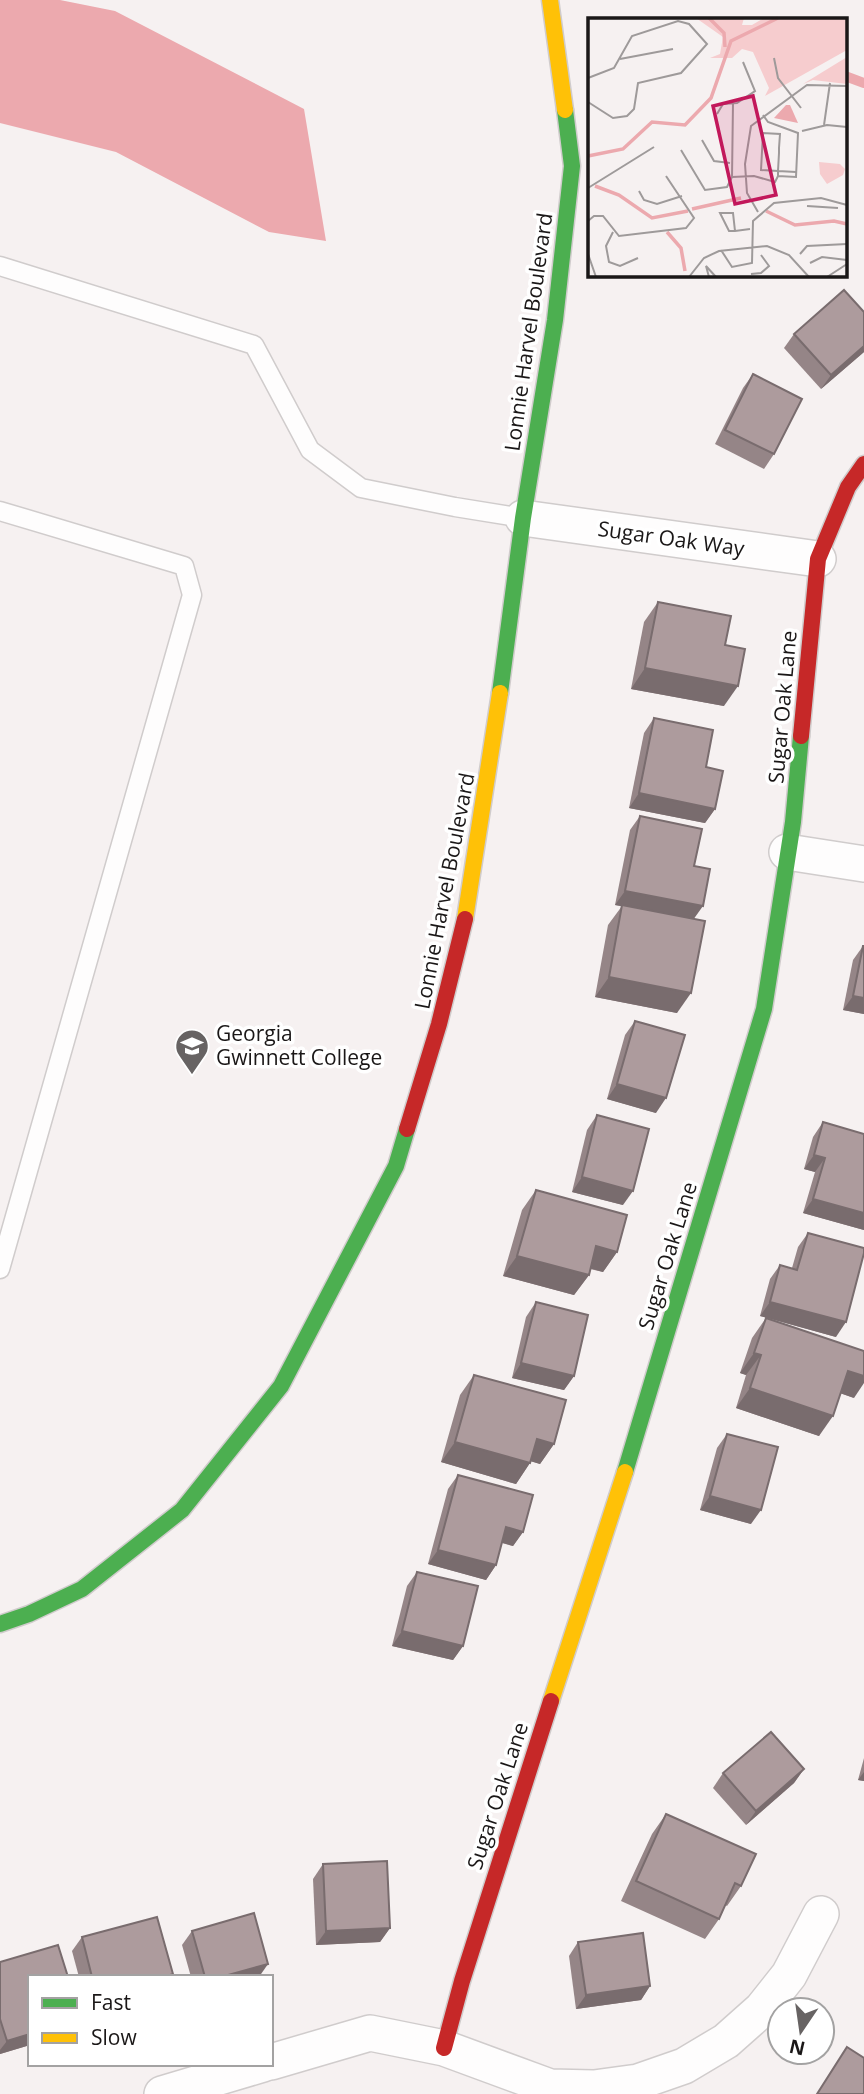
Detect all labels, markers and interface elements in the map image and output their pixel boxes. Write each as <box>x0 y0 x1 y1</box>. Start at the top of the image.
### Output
inset map <box>588 18 846 276</box>
street label: Lonnie Harvel Boulevard <box>497 211 559 453</box>
street label: Sugar Oak Way <box>596 514 747 562</box>
street label: Sugar Oak Lane <box>761 629 803 784</box>
street label: Lonnie Harvel Boulevard <box>407 770 481 1011</box>
place label: Georgia Gwinnett College <box>216 1019 382 1071</box>
school or university icon: Georgia Gwinnett College <box>173 1027 211 1076</box>
street label: Sugar Oak Lane <box>631 1178 703 1333</box>
street label: Sugar Oak Lane <box>460 1718 534 1873</box>
legend <box>28 1975 273 2066</box>
text: Fast <box>91 1988 131 2016</box>
north arrow <box>766 1996 836 2066</box>
text: Slow <box>91 2023 137 2051</box>
text: N <box>787 2033 808 2062</box>

